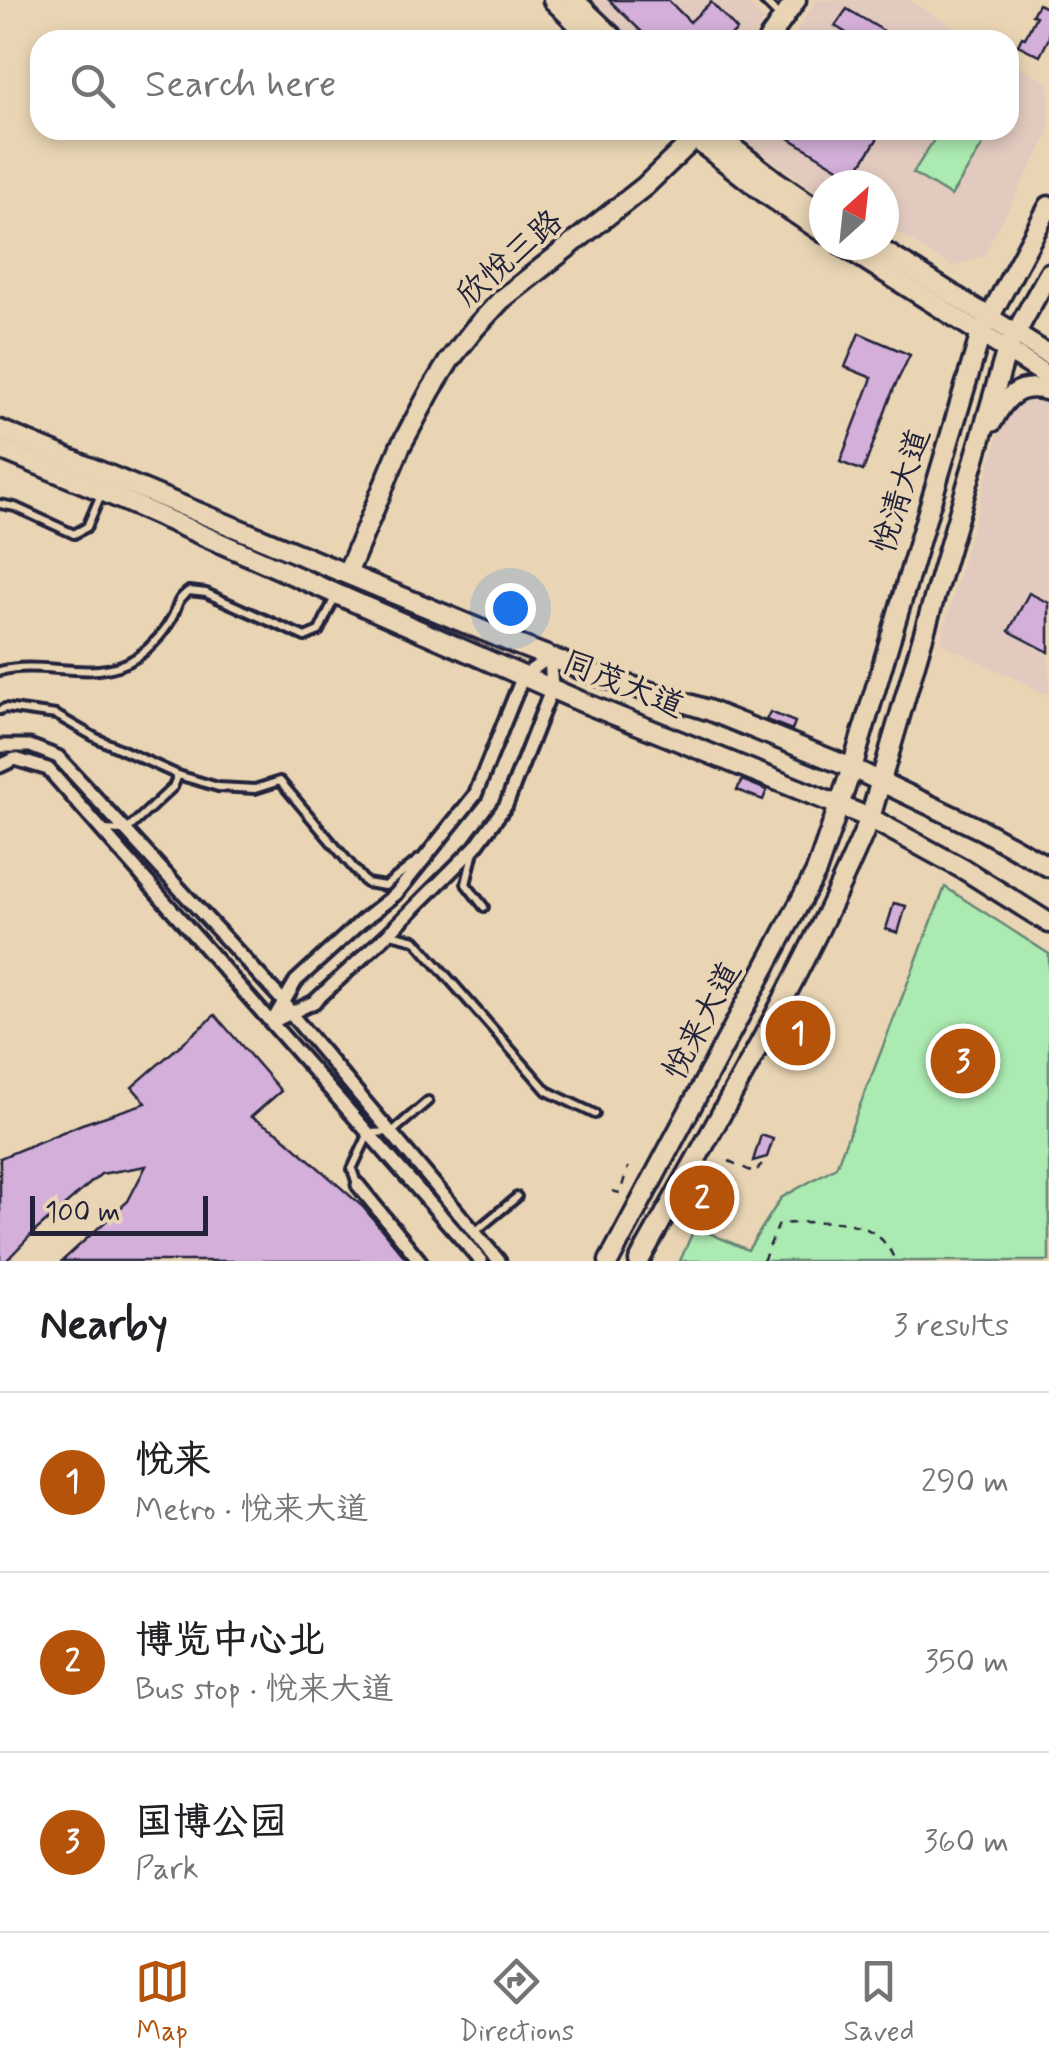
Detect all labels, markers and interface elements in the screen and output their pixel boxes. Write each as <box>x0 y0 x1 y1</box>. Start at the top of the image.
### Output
search box <box>30 30 1019 140</box>
icon: search <box>65 58 120 113</box>
text: Search here <box>145 61 336 110</box>
north arrow <box>809 170 899 260</box>
street label: 欣悦三路 <box>448 201 572 317</box>
street label: 悦清大道 <box>863 424 941 558</box>
your location <box>485 583 536 634</box>
street label: 同茂大道 <box>556 642 690 728</box>
street label: 悦来大道 <box>654 955 752 1087</box>
pin: 1 <box>766 996 830 1070</box>
pin: 3 <box>930 1024 996 1098</box>
pin: 2 <box>670 1160 734 1236</box>
scale bar <box>30 1191 208 1236</box>
text: 100 m <box>45 1195 120 1232</box>
text: Nearby <box>40 1299 168 1354</box>
text: 3 results <box>893 1305 1009 1347</box>
text: 悦来 <box>135 1437 211 1486</box>
text: 1 <box>65 1461 80 1503</box>
text: 290 m <box>921 1461 1009 1503</box>
text: Metro · 悦来大道 <box>135 1489 368 1531</box>
text: 博览中心北 <box>135 1617 325 1666</box>
text: 2 <box>65 1641 80 1683</box>
text: 350 m <box>924 1641 1009 1683</box>
text: Bus stop · 悦来大道 <box>135 1669 394 1711</box>
text: 国博公园 <box>135 1799 287 1848</box>
text: 3 <box>65 1821 80 1863</box>
text: 360 m <box>923 1821 1009 1863</box>
text: Park <box>135 1848 199 1890</box>
tab: Map <box>135 1954 190 2051</box>
tab: Directions <box>459 1954 574 2051</box>
tab: Saved <box>844 1954 914 2051</box>

